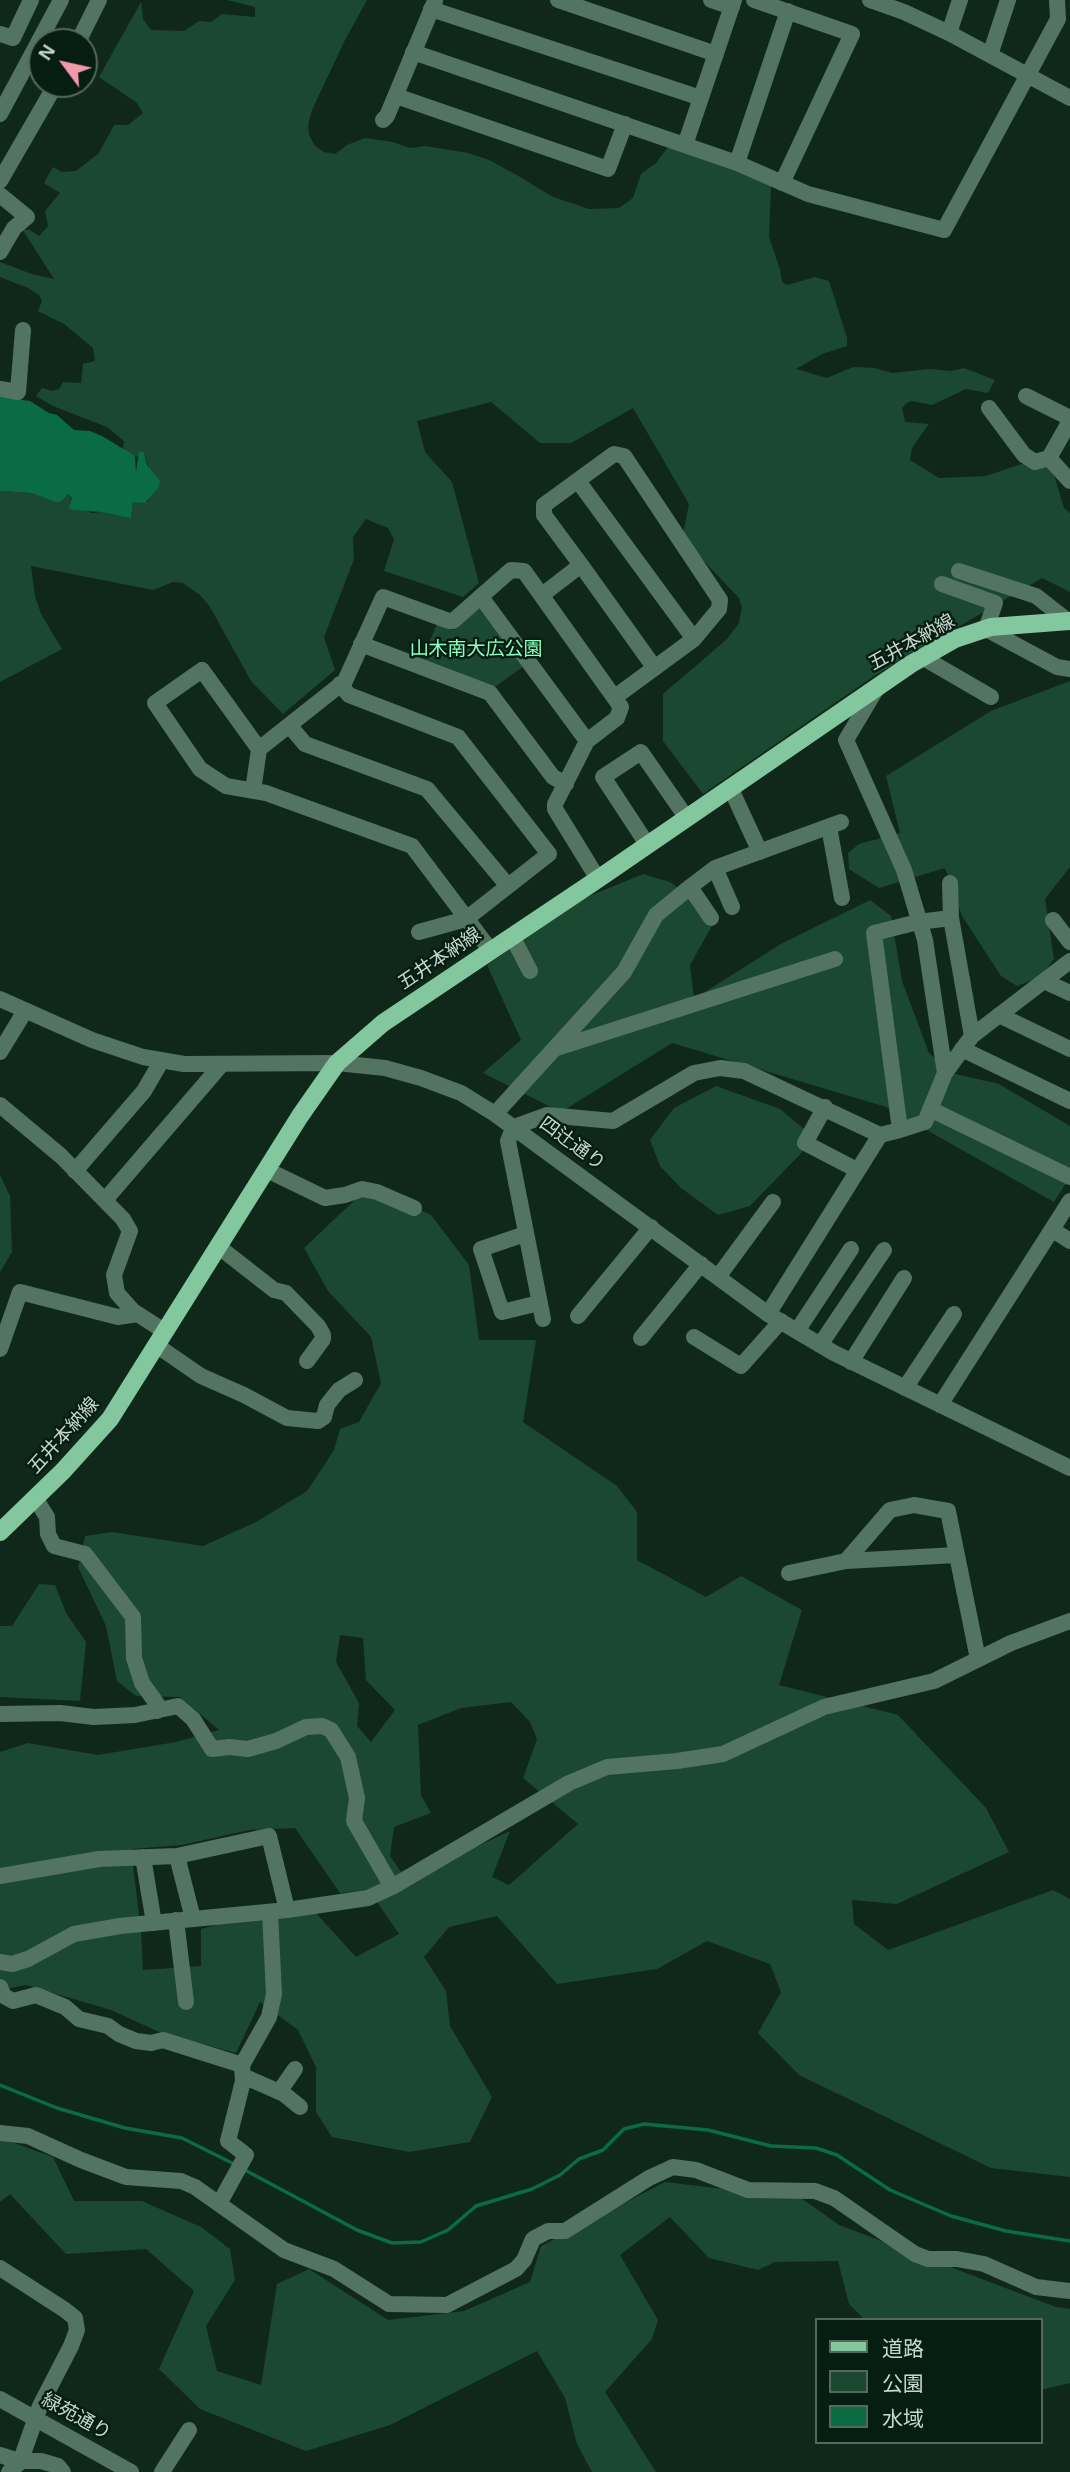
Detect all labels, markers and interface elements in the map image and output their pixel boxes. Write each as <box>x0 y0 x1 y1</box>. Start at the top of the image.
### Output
north arrow <box>28 28 98 98</box>
text: N <box>34 41 59 64</box>
street label: 五井本納線 <box>865 610 959 676</box>
park label: 山木南大広公園 <box>410 639 542 661</box>
street label: 五井本納線 <box>394 923 486 995</box>
street label: 四辻通り <box>535 1112 609 1176</box>
street label: 五井本納線 <box>24 1393 104 1479</box>
legend <box>814 2318 1042 2444</box>
text: 道路 <box>882 2337 924 2360</box>
text: 公園 <box>882 2372 924 2395</box>
street label: 緑苑通り <box>37 2389 115 2445</box>
text: 水域 <box>882 2407 924 2430</box>

